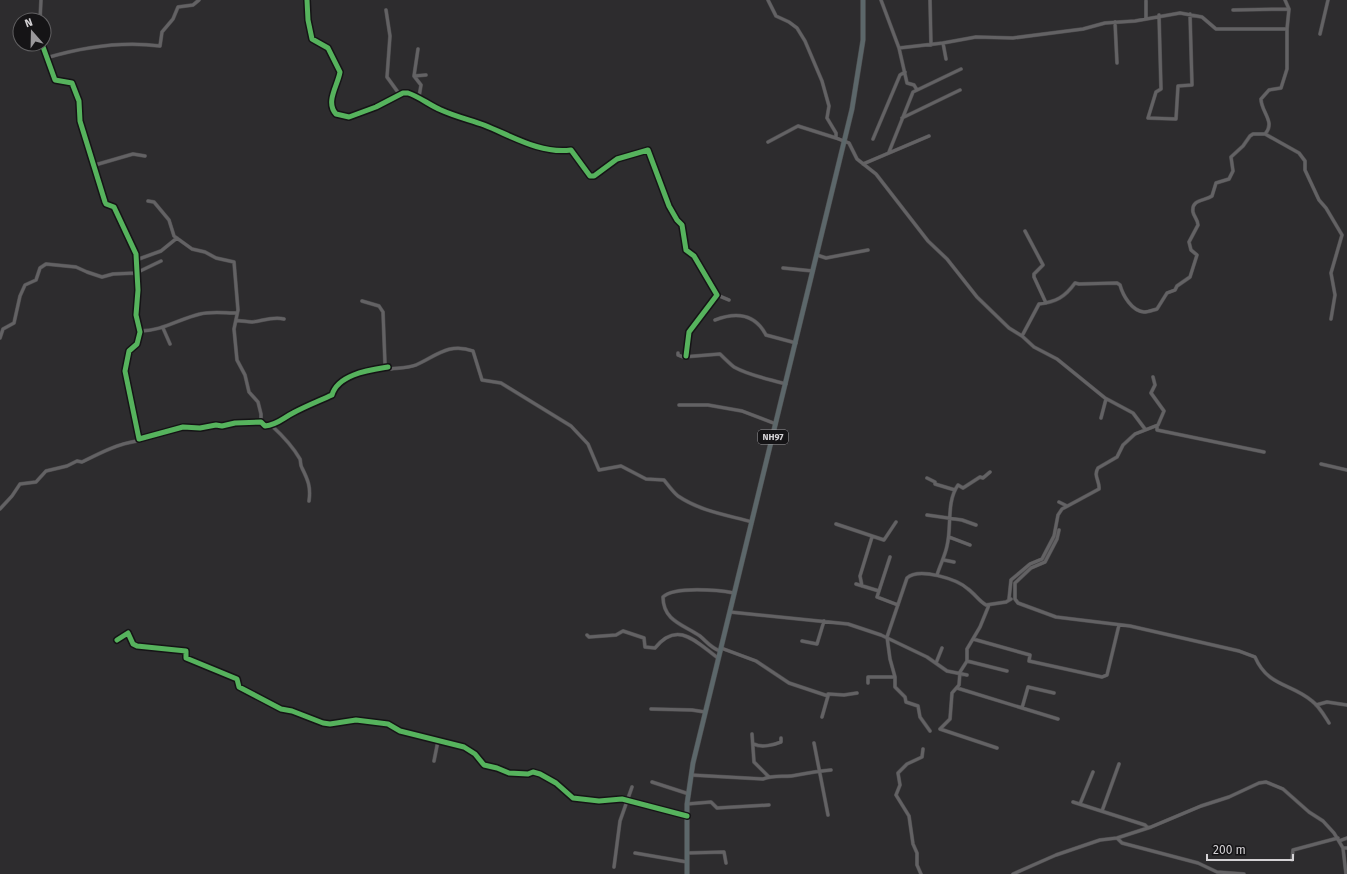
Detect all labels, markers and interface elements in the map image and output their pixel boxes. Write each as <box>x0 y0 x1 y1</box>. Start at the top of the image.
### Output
north arrow <box>12 12 52 52</box>
text: N <box>23 16 34 30</box>
road number: NH97 <box>758 430 788 444</box>
scale bar <box>1207 836 1293 862</box>
text: 200 m <box>1213 843 1246 857</box>

